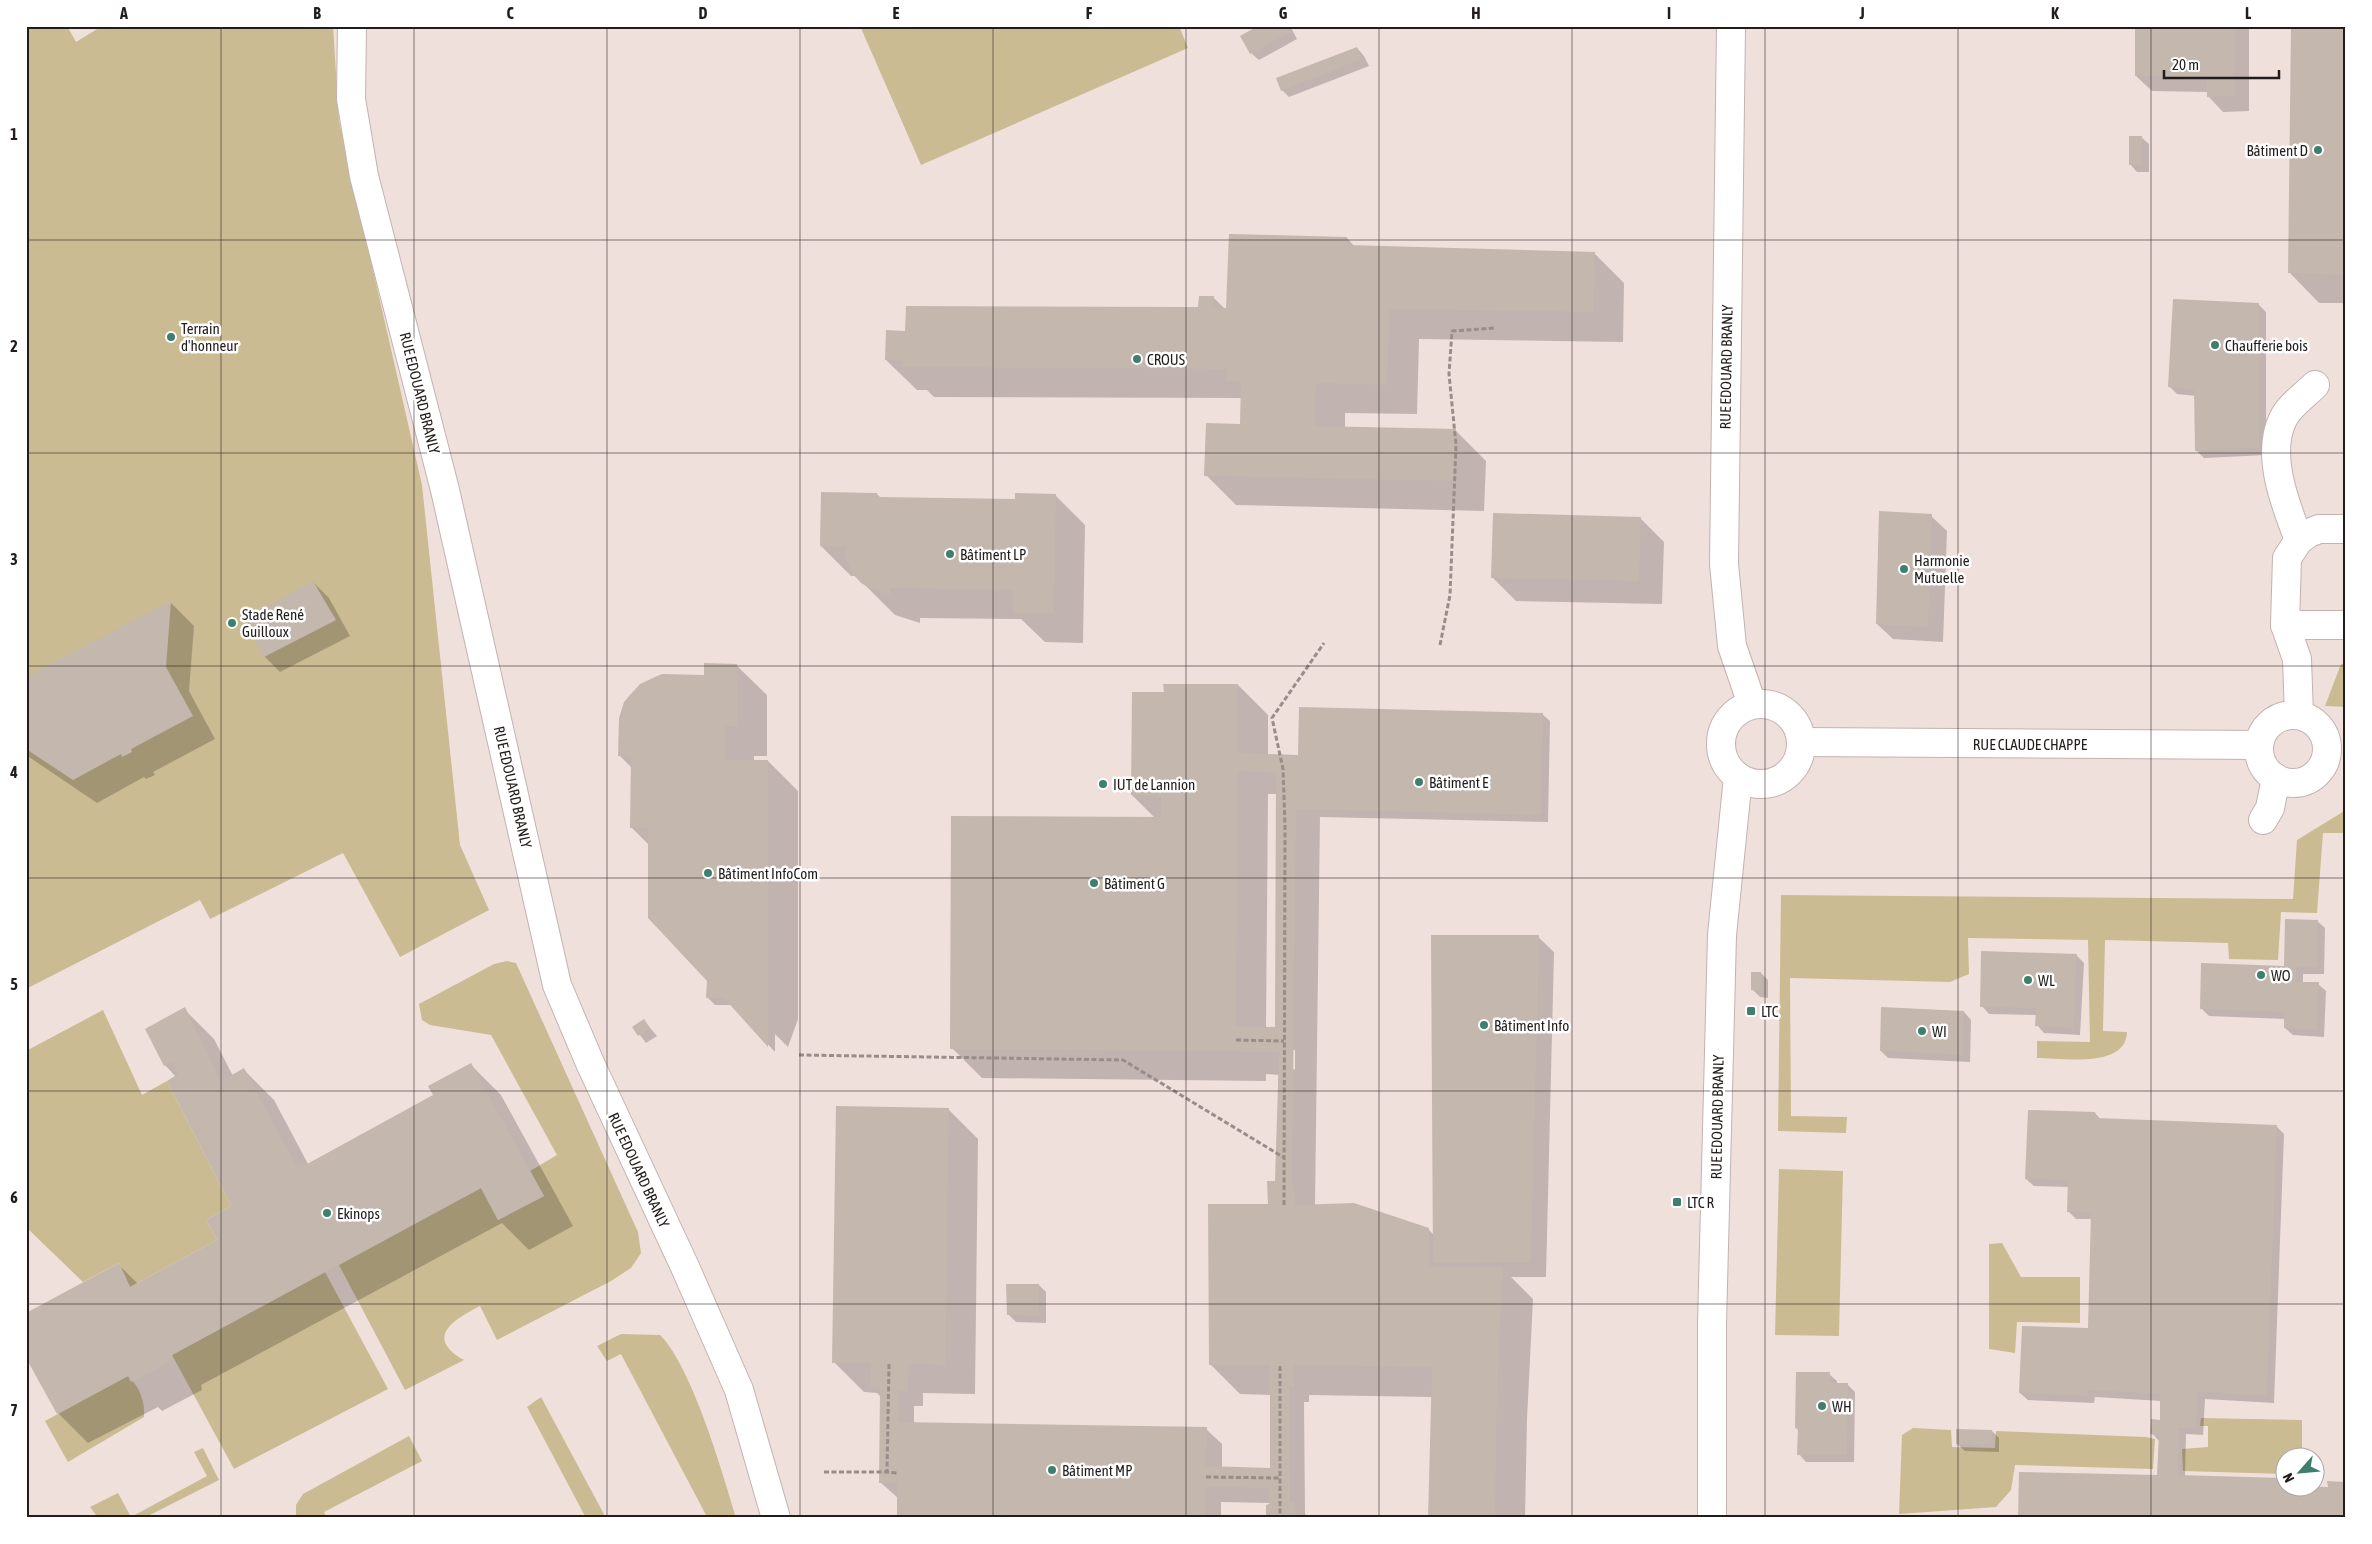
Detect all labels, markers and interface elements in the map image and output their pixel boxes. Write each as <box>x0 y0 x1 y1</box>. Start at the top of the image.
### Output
text: A <box>119 4 128 22</box>
text: B <box>313 4 321 22</box>
text: C <box>506 4 514 22</box>
text: D <box>699 4 708 22</box>
text: E <box>893 4 900 22</box>
text: F <box>1086 4 1093 22</box>
text: G <box>1279 4 1288 22</box>
text: H <box>1471 4 1481 22</box>
text: I <box>1667 4 1671 22</box>
text: J <box>1858 4 1865 22</box>
text: K <box>2051 4 2059 22</box>
text: L <box>2245 4 2252 22</box>
scale bar <box>2164 48 2280 80</box>
text: 20 m <box>2172 56 2199 73</box>
text: 1 <box>10 125 18 143</box>
place label: Bâtiment D <box>2246 142 2308 159</box>
marker: Bâtiment D <box>2312 144 2324 156</box>
street label: RUE EDOUARD BRANLY <box>1716 304 1736 430</box>
place label: Terrain d'honneur <box>181 320 239 354</box>
street label: RUE EDOUARD BRANLY <box>397 330 443 456</box>
marker: Terrain d'honneur <box>165 331 177 343</box>
text: 2 <box>10 337 18 355</box>
place label: Chaufferie bois <box>2225 337 2308 354</box>
marker: Chaufferie bois <box>2209 339 2221 351</box>
place label: CROUS <box>1147 351 1185 368</box>
marker: CROUS <box>1131 353 1143 365</box>
place label: Bâtiment LP <box>960 546 1026 563</box>
marker: Bâtiment LP <box>944 548 956 560</box>
text: 3 <box>10 550 18 568</box>
place label: Harmonie Mutuelle <box>1914 552 1970 586</box>
marker: Harmonie Mutuelle <box>1898 563 1910 575</box>
place label: Stade René Guilloux <box>242 606 304 640</box>
marker: Stade René Guilloux <box>226 617 238 629</box>
street label: RUE EDOUARD BRANLY <box>491 724 535 850</box>
street label: RUE CLAUDE CHAPPE <box>1973 736 2088 753</box>
text: 4 <box>9 763 18 781</box>
place label: Bâtiment E <box>1429 774 1489 791</box>
place label: IUT de Lannion <box>1113 776 1195 793</box>
marker: Bâtiment E <box>1413 776 1425 788</box>
marker: IUT de Lannion <box>1097 778 1109 790</box>
place label: Bâtiment InfoCom <box>718 865 818 882</box>
marker: Bâtiment InfoCom <box>702 867 714 879</box>
place label: Bâtiment G <box>1104 875 1165 892</box>
marker: Bâtiment G <box>1088 877 1100 889</box>
place label: WO <box>2271 967 2291 984</box>
marker: WO <box>2255 969 2267 981</box>
place label: WL <box>2038 972 2055 989</box>
marker: WL <box>2022 974 2034 986</box>
text: 5 <box>10 975 18 993</box>
place label: LTC <box>1761 1003 1779 1020</box>
marker: LTC <box>1745 1005 1757 1017</box>
place label: Bâtiment Info <box>1494 1017 1569 1034</box>
marker: Bâtiment Info <box>1478 1019 1490 1031</box>
place label: WI <box>1932 1023 1947 1040</box>
marker: WI <box>1916 1025 1928 1037</box>
street label: RUE EDOUARD BRANLY <box>1707 1054 1727 1180</box>
street label: RUE EDOUARD BRANLY <box>605 1110 673 1230</box>
text: 6 <box>10 1188 18 1206</box>
place label: LTC R <box>1687 1194 1715 1211</box>
marker: LTC R <box>1671 1196 1683 1208</box>
place label: Ekinops <box>337 1205 380 1222</box>
marker: Ekinops <box>321 1207 333 1219</box>
place label: WH <box>1832 1398 1852 1415</box>
marker: WH <box>1816 1400 1828 1412</box>
text: 7 <box>10 1401 18 1419</box>
north arrow <box>2274 1446 2324 1496</box>
place label: Bâtiment MP <box>1062 1462 1133 1479</box>
marker: Bâtiment MP <box>1046 1464 1058 1476</box>
text: N <box>2279 1471 2297 1485</box>

